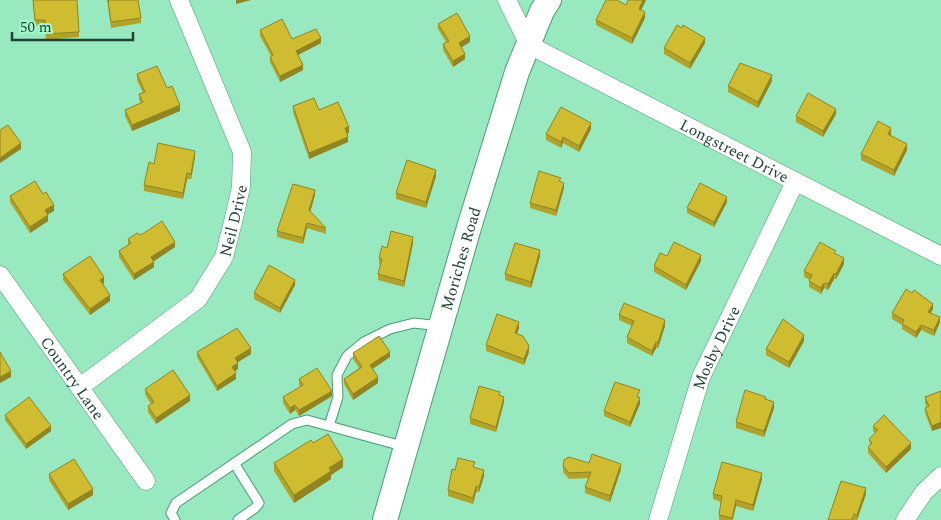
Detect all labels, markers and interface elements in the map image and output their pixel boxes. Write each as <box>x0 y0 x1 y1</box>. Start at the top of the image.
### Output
scale bar <box>12 10 134 42</box>
text: 50 m <box>20 16 52 39</box>
street label: Longstreet Drive <box>675 113 793 189</box>
street label: Neil Drive <box>214 182 254 260</box>
street label: Moriches Road <box>435 204 488 314</box>
street label: Mosby Drive <box>687 302 747 393</box>
street label: Country Lane <box>34 332 110 425</box>

